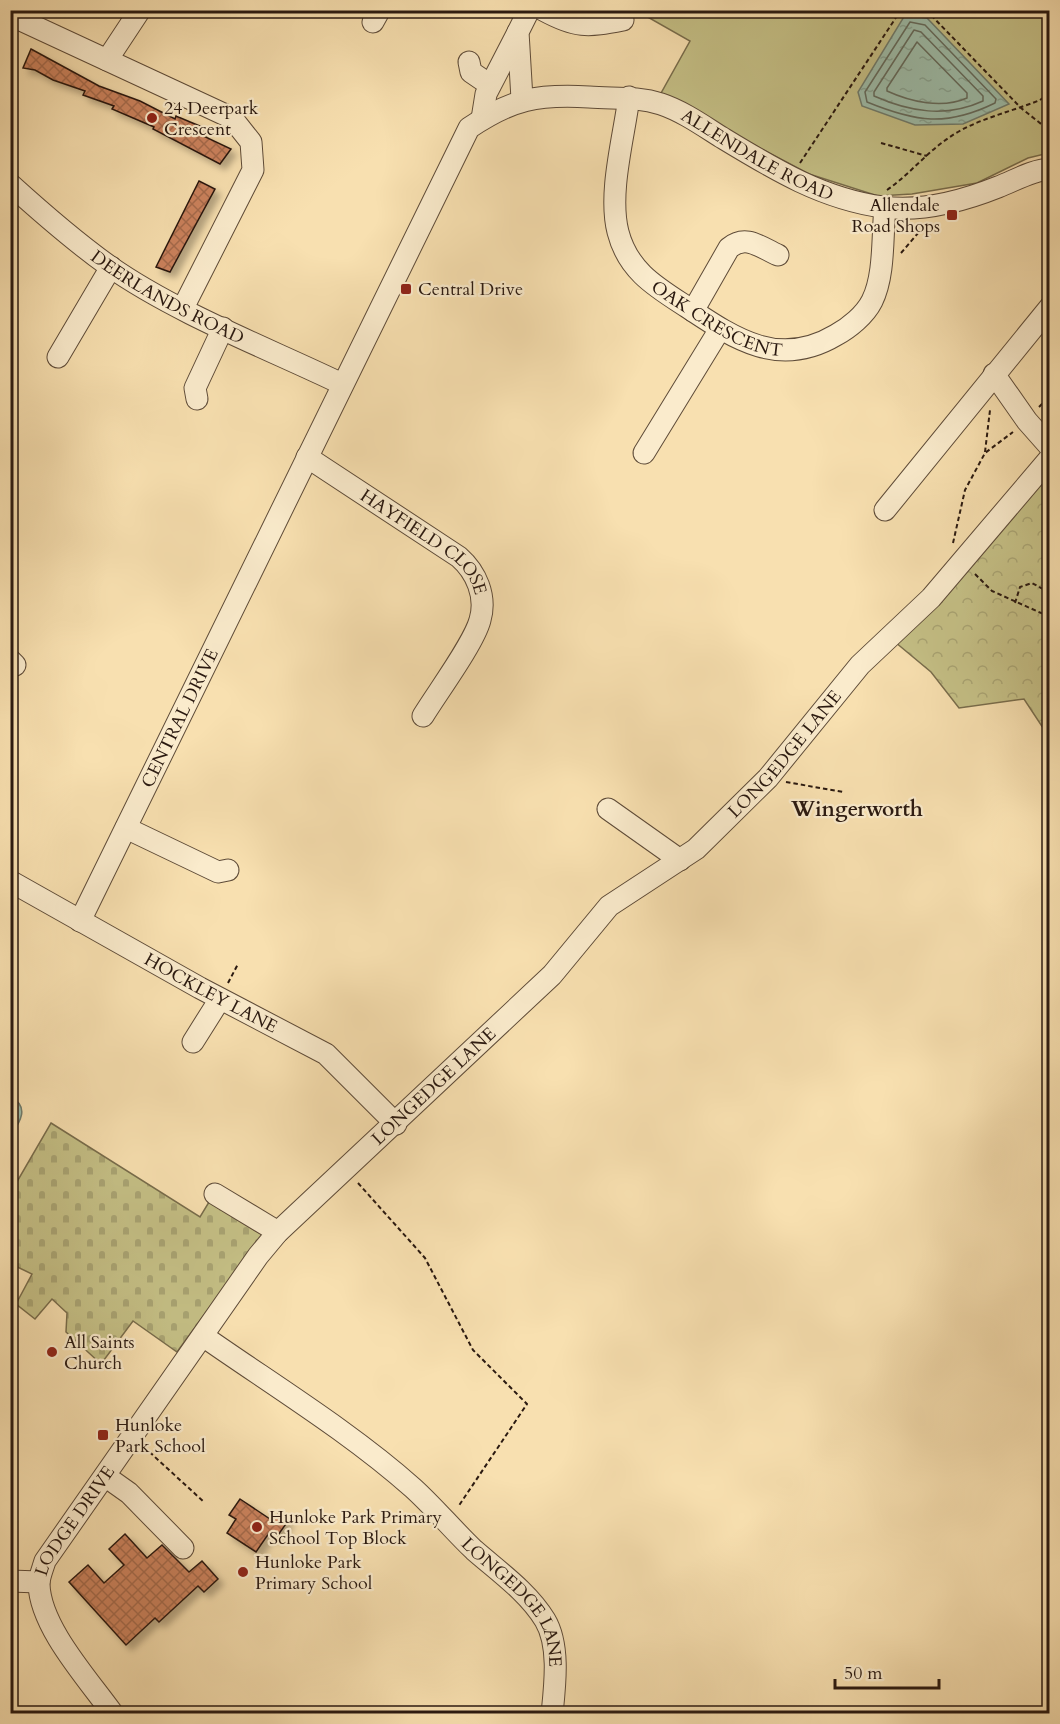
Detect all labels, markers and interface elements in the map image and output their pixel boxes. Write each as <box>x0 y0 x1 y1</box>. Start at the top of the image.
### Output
place label: 24 Deerpark Crescent <box>164 96 259 142</box>
street label: ALLENDALE ROAD <box>677 103 837 207</box>
marker: 24 Deerpark Crescent <box>145 111 159 125</box>
place label: Allendale Road Shops <box>851 193 940 239</box>
marker: Allendale Road Shops <box>945 208 959 222</box>
street label: DEERLANDS ROAD <box>86 244 248 350</box>
street label: OAK CRESCENT <box>646 274 784 363</box>
place label: Central Drive <box>418 277 523 302</box>
marker: Central Drive <box>399 282 413 296</box>
street label: HAYFIELD CLOSE <box>355 483 493 598</box>
street label: CENTRAL DRIVE <box>135 644 224 792</box>
street label: LONGEDGE LANE <box>722 685 847 824</box>
district label: Wingerworth <box>790 795 923 824</box>
street label: HOCKLEY LANE <box>140 947 282 1039</box>
street label: LONGEDGE LANE <box>366 1022 501 1151</box>
place label: All Saints Church <box>64 1330 135 1376</box>
marker: All Saints Church <box>45 1345 59 1359</box>
place label: Hunloke Park School <box>115 1413 206 1459</box>
marker: Hunloke Park School <box>96 1428 110 1442</box>
street label: LODGE DRIVE <box>29 1460 120 1579</box>
place label: Hunloke Park Primary School Top Block <box>269 1505 442 1551</box>
marker: Hunloke Park Primary School Top Block <box>250 1520 264 1534</box>
street label: LONGEDGE LANE <box>456 1532 568 1667</box>
place label: Hunloke Park Primary School <box>255 1550 373 1596</box>
marker: Hunloke Park Primary School <box>236 1565 250 1579</box>
scale bar <box>835 1652 938 1690</box>
text: 50 m <box>844 1661 883 1686</box>

